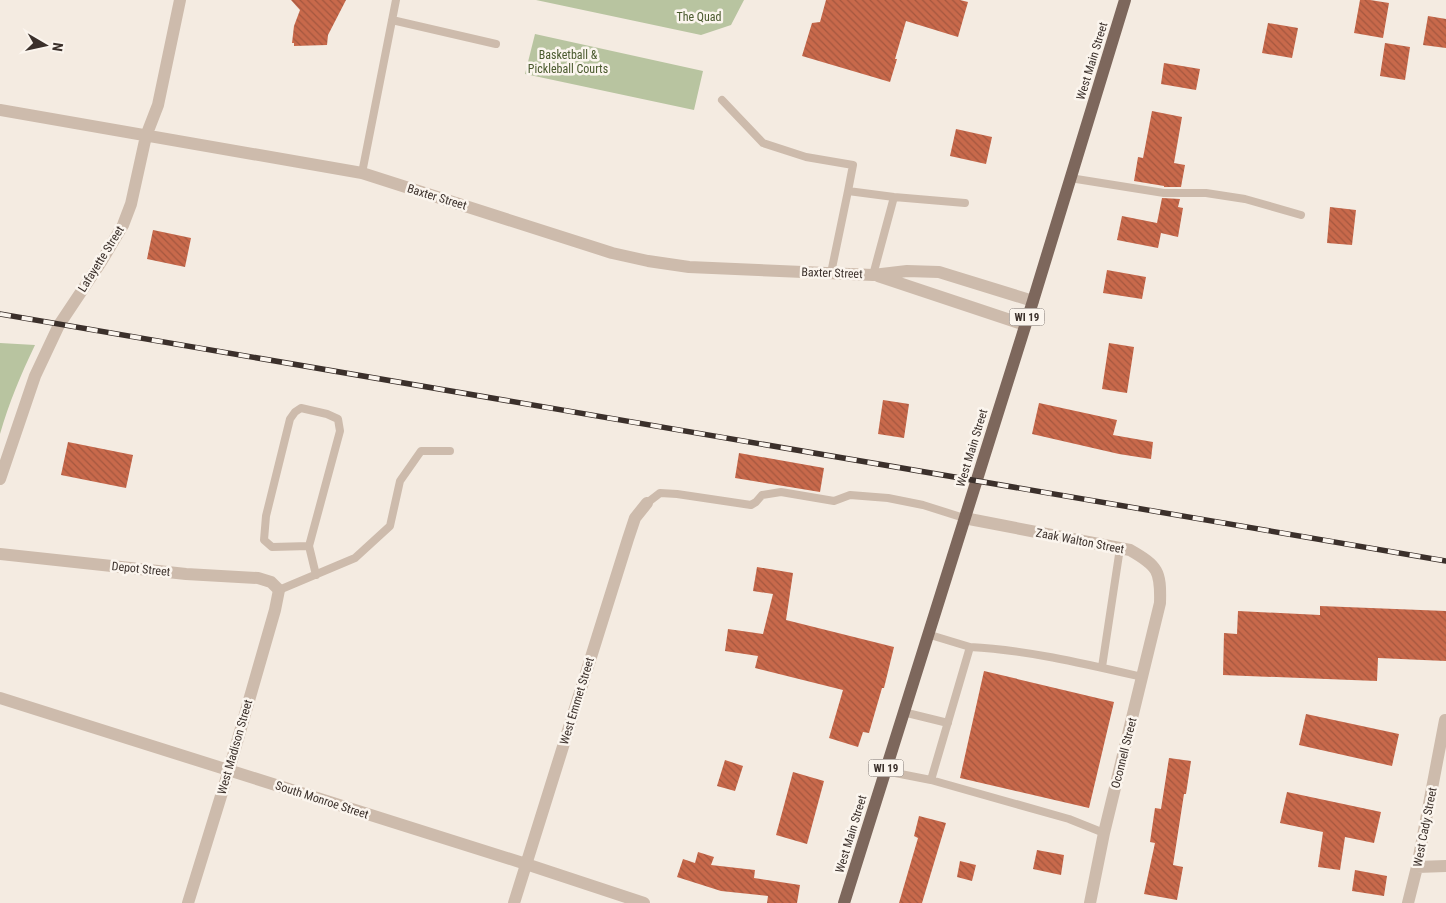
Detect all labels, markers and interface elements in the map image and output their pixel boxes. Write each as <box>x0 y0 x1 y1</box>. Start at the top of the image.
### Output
park label: The Quad <box>676 10 722 24</box>
north arrow <box>20 20 70 70</box>
street label: West Main Street <box>1074 20 1111 102</box>
text: N <box>49 42 66 53</box>
park label: Basketball & Pickleball Courts <box>528 48 608 76</box>
street label: Baxter Street <box>406 181 469 213</box>
street label: Lafayette Street <box>75 223 127 295</box>
street label: Baxter Street <box>801 265 863 281</box>
road number: WI 19 <box>1010 308 1044 326</box>
street label: West Main Street <box>954 407 991 489</box>
street label: Zaak Walton Street <box>1035 526 1126 556</box>
street label: Depot Street <box>111 559 171 579</box>
street label: West Emmet Street <box>557 655 597 746</box>
street label: West Madison Street <box>215 698 255 796</box>
street label: Oconnell Street <box>1108 716 1140 790</box>
road number: WI 19 <box>868 760 904 776</box>
street label: South Monroe Street <box>274 778 371 822</box>
street label: West Cady Street <box>1410 786 1440 868</box>
street label: West Main Street <box>833 793 870 875</box>

